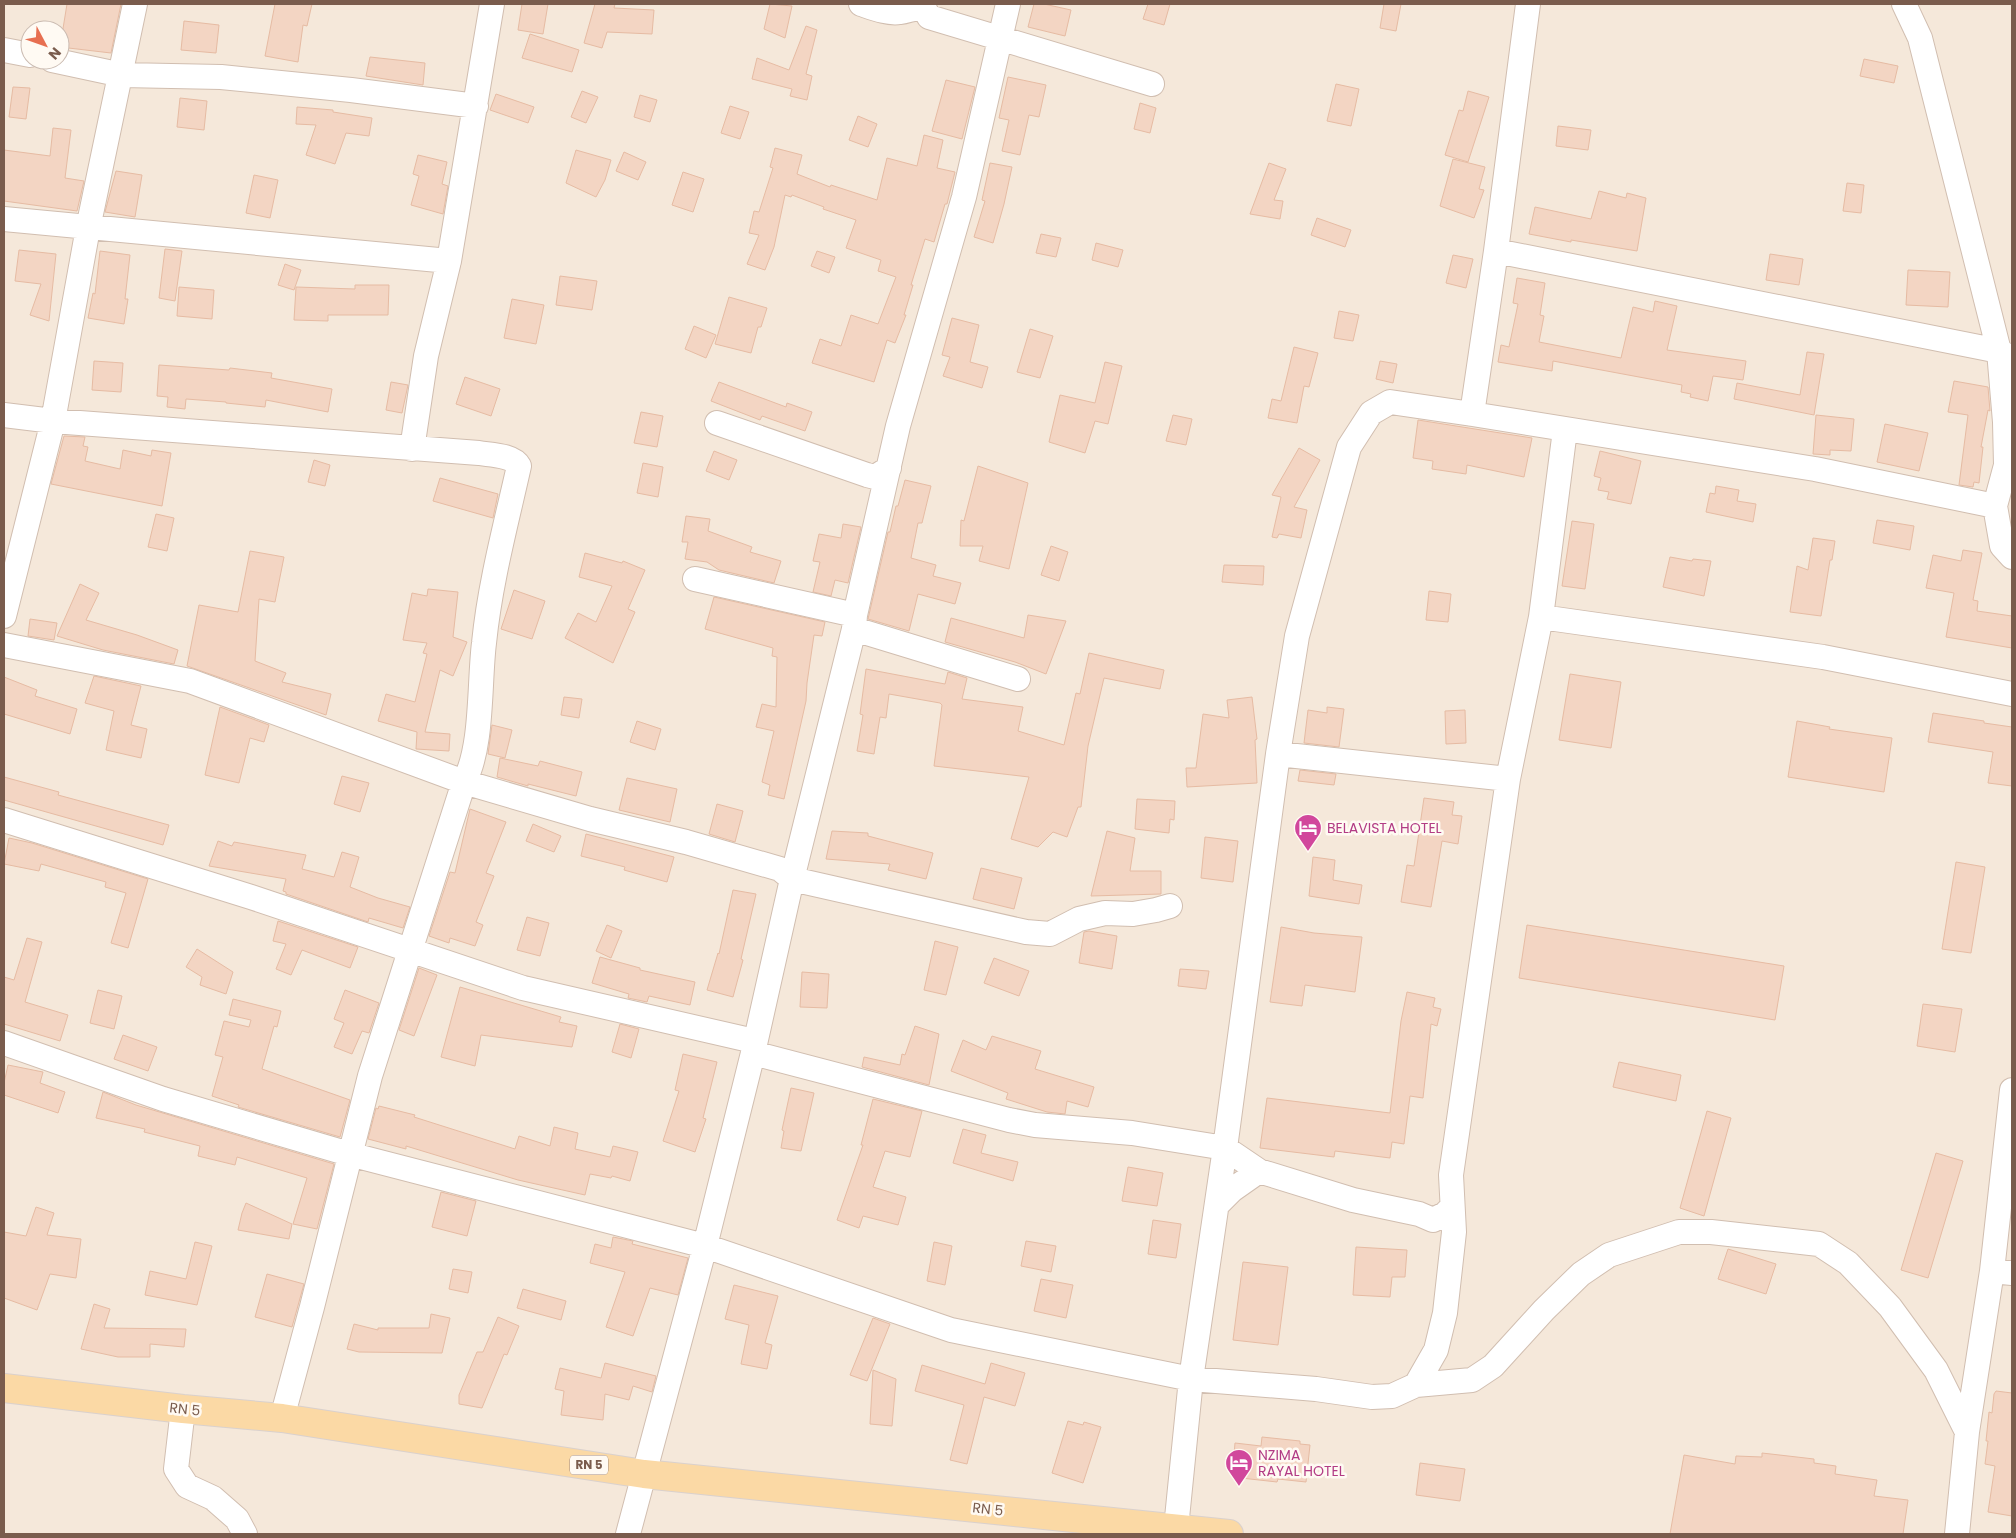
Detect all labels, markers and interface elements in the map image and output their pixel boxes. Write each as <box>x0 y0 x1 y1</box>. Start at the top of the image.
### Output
north arrow <box>20 20 70 70</box>
text: N <box>44 43 66 64</box>
hotel icon: BELAVISTA HOTEL <box>1293 813 1323 852</box>
place label: BELAVISTA HOTEL <box>1327 818 1442 838</box>
street label: RN 5 <box>169 1397 201 1421</box>
place label: NZIMA RAYAL HOTEL <box>1258 1445 1345 1481</box>
hotel icon: NZIMA RAYAL HOTEL <box>1224 1448 1254 1487</box>
road number: RN 5 <box>570 1456 608 1474</box>
street label: RN 5 <box>972 1497 1004 1521</box>

